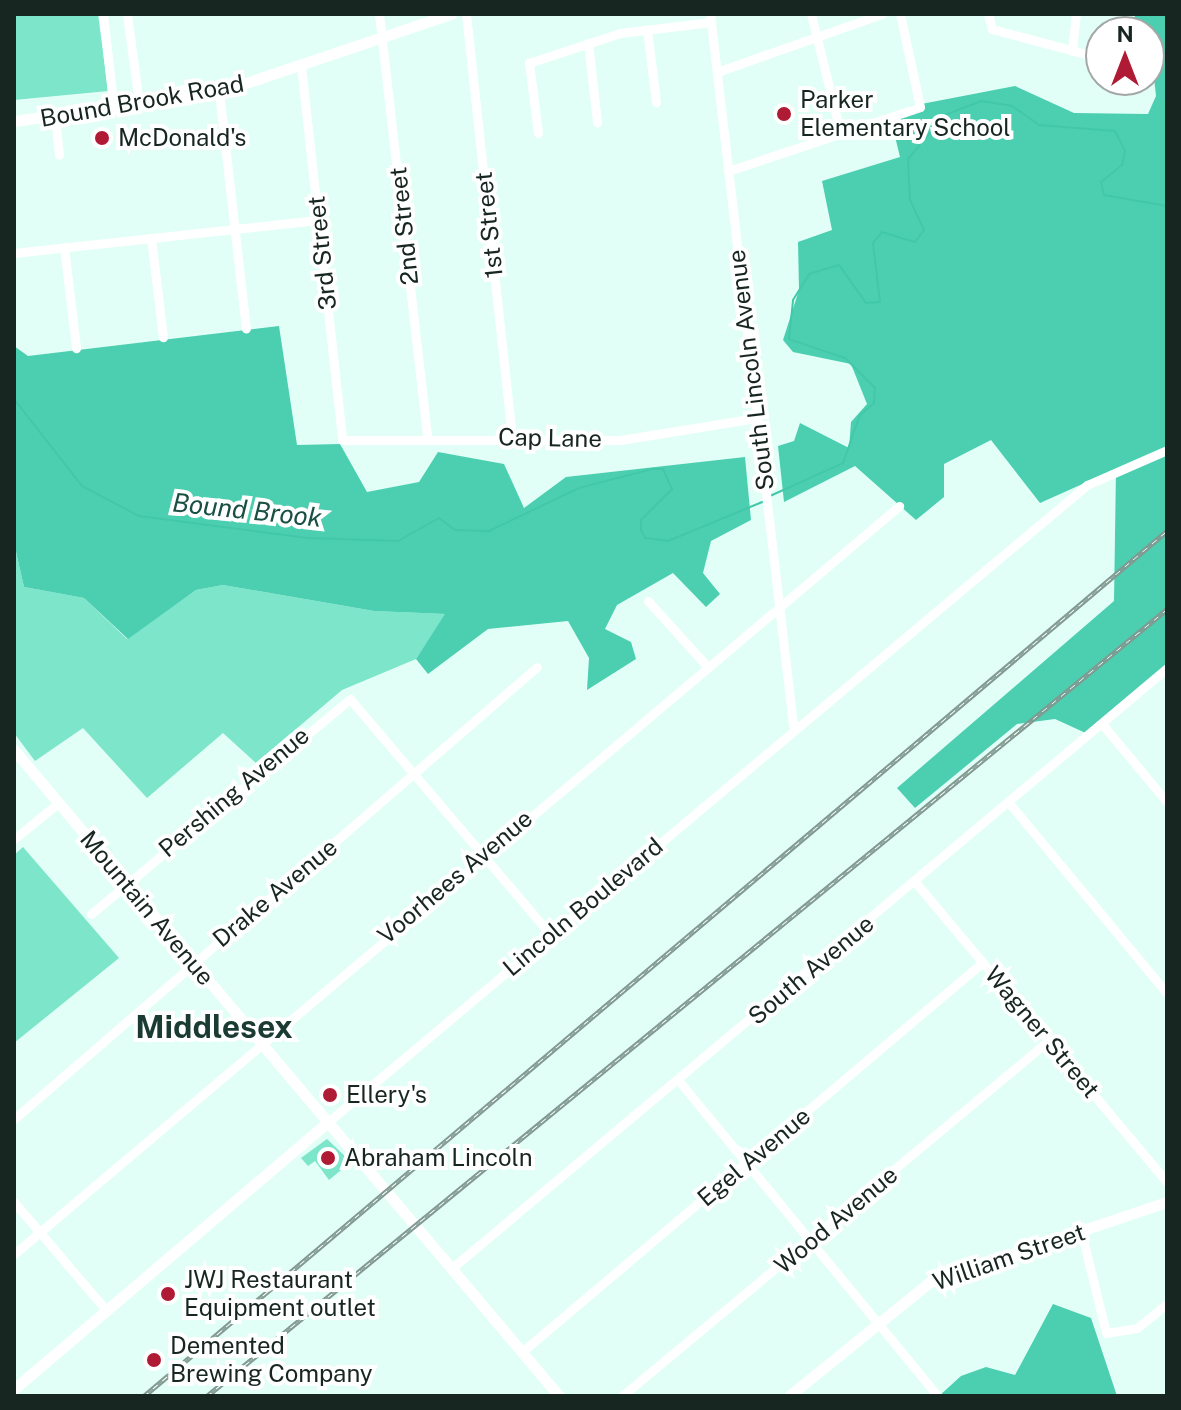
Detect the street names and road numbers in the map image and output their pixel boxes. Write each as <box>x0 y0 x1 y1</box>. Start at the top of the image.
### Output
street label: Bound Brook Road <box>38 69 246 133</box>
street label: 2nd Street <box>383 166 425 286</box>
street label: 1st Street <box>469 170 509 280</box>
street label: 3rd Street <box>302 195 342 311</box>
street label: South Lincoln Avenue <box>722 248 780 492</box>
street label: Cap Lane <box>498 423 602 453</box>
street label: Pershing Avenue <box>153 721 315 863</box>
street label: Voorhees Avenue <box>372 804 538 950</box>
street label: Mountain Avenue <box>74 825 220 991</box>
street label: Lincoln Boulevard <box>497 832 669 982</box>
street label: Drake Avenue <box>207 833 343 953</box>
street label: South Avenue <box>742 909 880 1031</box>
street label: Wagner Street <box>979 960 1105 1104</box>
street label: Egel Avenue <box>692 1102 816 1212</box>
street label: Wood Avenue <box>769 1160 903 1280</box>
street label: William Street <box>929 1218 1089 1296</box>

